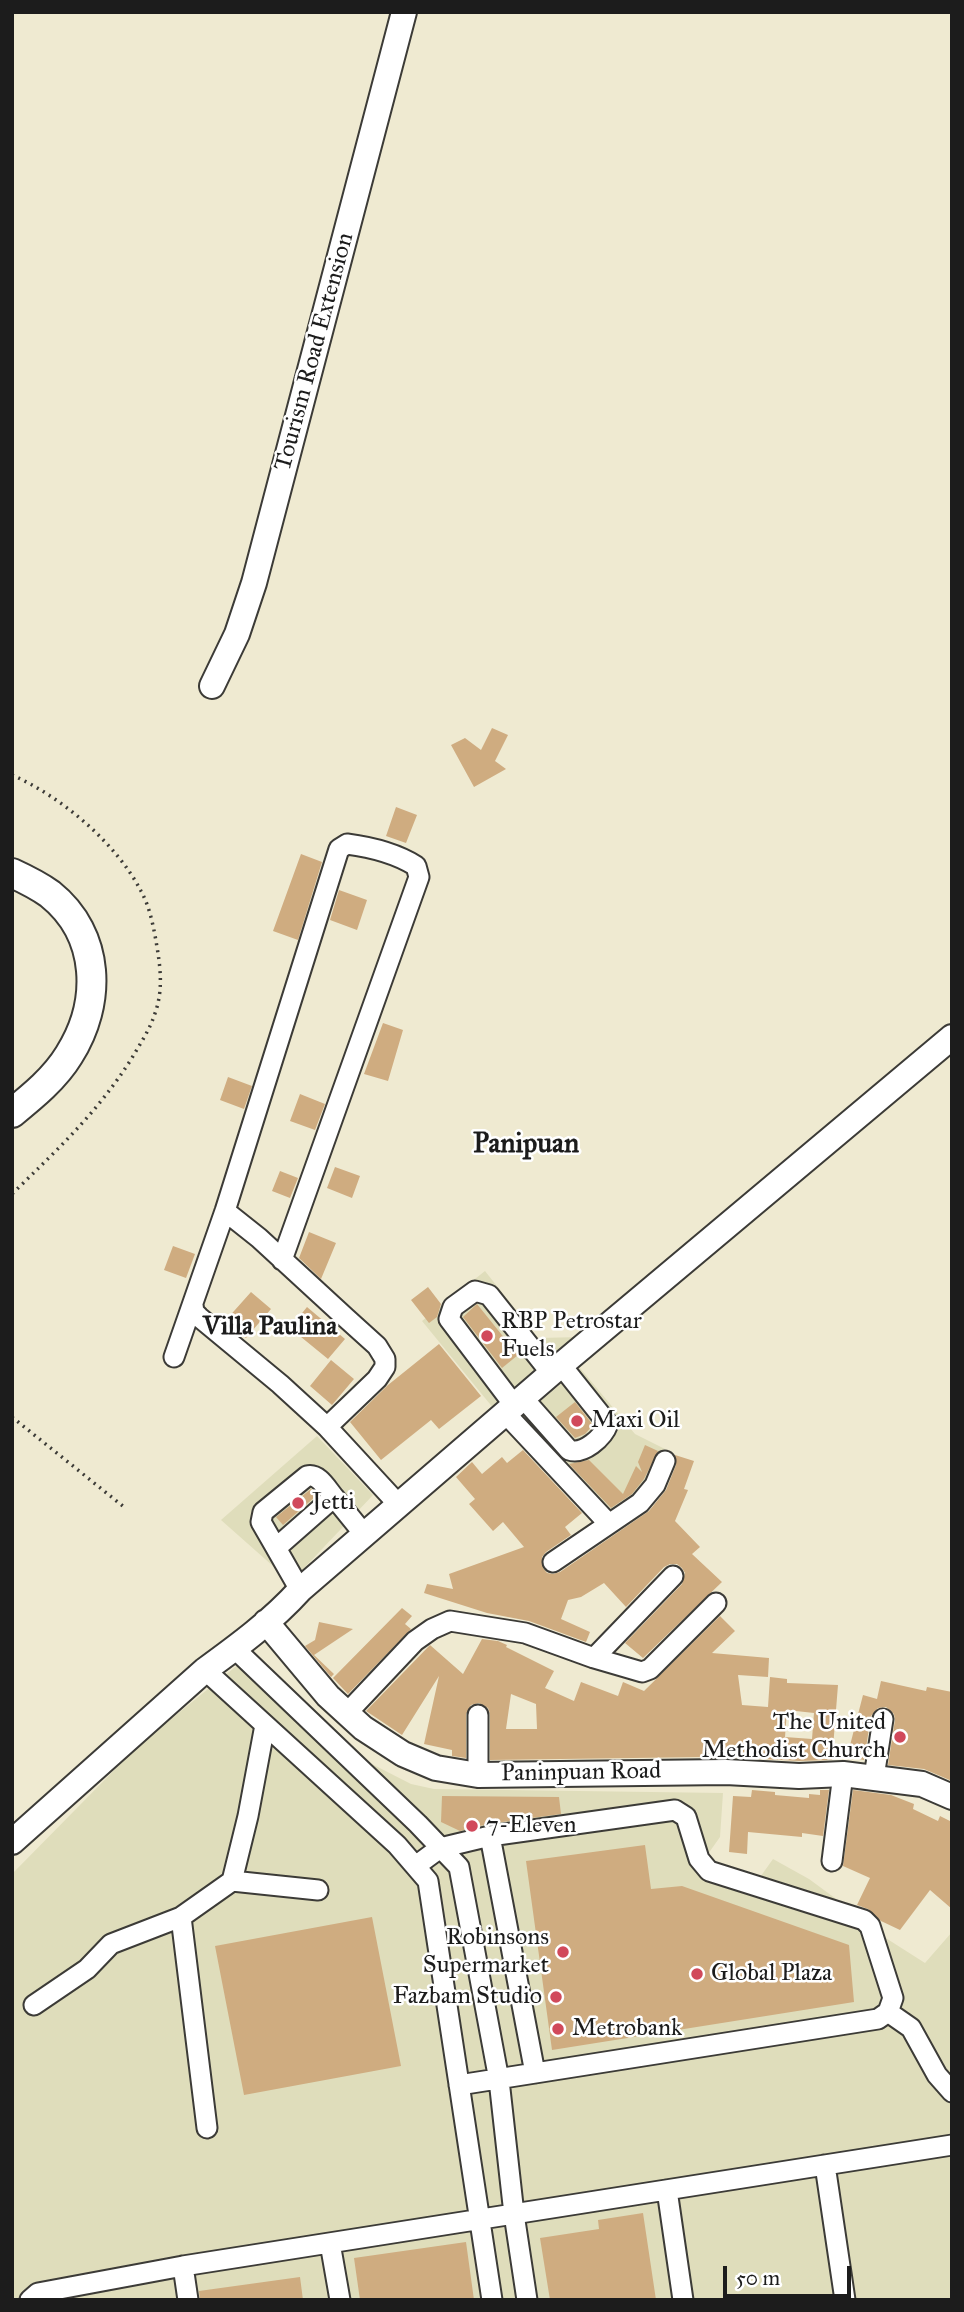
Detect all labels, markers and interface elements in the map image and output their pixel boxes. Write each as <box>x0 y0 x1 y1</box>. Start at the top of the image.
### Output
street label: Tourism Road Extension <box>269 230 361 474</box>
district label: Panipuan <box>473 1128 579 1162</box>
place label: RBP Petrostar Fuels <box>501 1308 642 1364</box>
district label: Villa Paulina <box>203 1312 337 1344</box>
marker: RBP Petrostar Fuels <box>479 1328 495 1344</box>
place label: Maxi Oil <box>591 1407 680 1435</box>
marker: Maxi Oil <box>569 1413 585 1429</box>
place label: Jetti <box>312 1489 355 1517</box>
marker: Jetti <box>290 1495 306 1511</box>
place label: The United Methodist Church <box>702 1709 886 1765</box>
marker: The United Methodist Church <box>892 1729 908 1745</box>
street label: Paninpuan Road <box>501 1757 661 1789</box>
place label: 7-Eleven <box>486 1812 576 1840</box>
marker: 7-Eleven <box>464 1818 480 1834</box>
place label: Robinsons Supermarket <box>423 1924 549 1980</box>
marker: Robinsons Supermarket <box>555 1944 571 1960</box>
place label: Global Plaza <box>711 1960 832 1988</box>
marker: Global Plaza <box>689 1966 705 1982</box>
place label: Fazbam Studio <box>393 1983 542 2011</box>
marker: Fazbam Studio <box>548 1989 564 2005</box>
place label: Metrobank <box>572 2015 682 2043</box>
marker: Metrobank <box>550 2021 566 2037</box>
scale bar <box>726 2252 854 2296</box>
text: 50 m <box>736 2265 780 2291</box>

